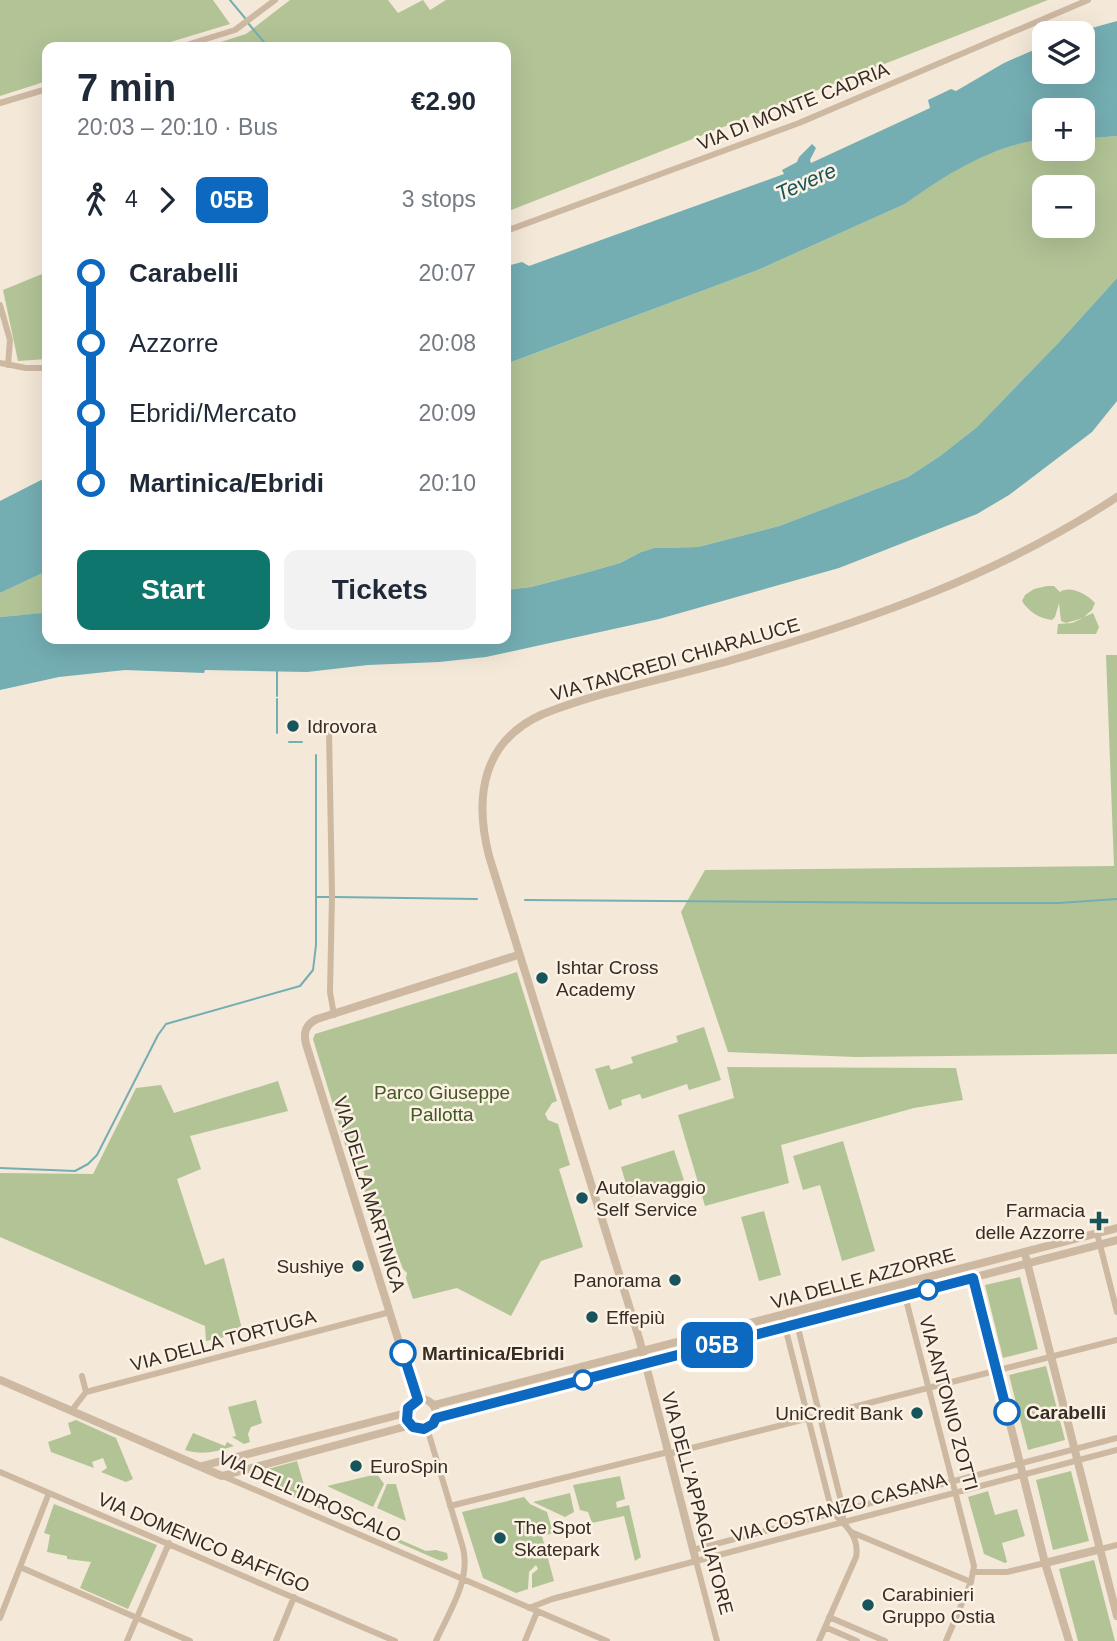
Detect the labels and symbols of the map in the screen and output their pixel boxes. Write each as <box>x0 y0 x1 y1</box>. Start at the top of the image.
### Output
street label: VIA DI MONTE CADRIA <box>694 58 892 155</box>
water label: Tevere <box>772 158 839 205</box>
street label: VIA TANCREDI CHIARALUCE <box>548 614 802 705</box>
place label: Idrovora <box>307 716 377 737</box>
marker: Idrovora <box>285 718 301 734</box>
place label: Ishtar Cross Academy <box>556 957 658 1000</box>
marker: Ishtar Cross Academy <box>534 970 550 986</box>
park label: Parco Giuseppe Pallotta <box>374 1082 510 1125</box>
street label: VIA DELLA MARTINICA <box>330 1094 409 1295</box>
place label: Autolavaggio Self Service <box>596 1177 706 1220</box>
marker: Autolavaggio Self Service <box>574 1190 590 1206</box>
place label: Farmacia delle Azzorre <box>975 1200 1085 1243</box>
marker: Farmacia delle Azzorre <box>1091 1213 1107 1229</box>
street label: VIA DELLE AZZORRE <box>769 1244 958 1313</box>
place label: Sushiye <box>276 1256 344 1277</box>
marker: Sushiye <box>350 1258 366 1274</box>
place label: Panorama <box>573 1270 661 1291</box>
marker: Panorama <box>667 1272 683 1288</box>
unlabelled marker <box>918 1280 938 1300</box>
street label: VIA DELLA TORTUGA <box>128 1306 318 1375</box>
place label: Effepiù <box>606 1307 665 1328</box>
marker: Effepiù <box>584 1309 600 1325</box>
street label: VIA ANTONIO ZOTTI <box>915 1313 982 1493</box>
line badge: 05B <box>677 1322 757 1368</box>
marker: Martinica/Ebridi <box>390 1340 416 1366</box>
place label: Martinica/Ebridi <box>422 1343 565 1364</box>
unlabelled marker <box>573 1370 593 1390</box>
street label: VIA DELL'APPAGLIATORE <box>658 1390 737 1617</box>
marker: Carabelli <box>994 1399 1020 1425</box>
place label: Carabelli <box>1026 1402 1106 1423</box>
place label: UniCredit Bank <box>775 1403 903 1424</box>
marker: UniCredit Bank <box>909 1405 925 1421</box>
street label: VIA DELL'IDROSCALO <box>215 1447 404 1546</box>
place label: EuroSpin <box>370 1456 448 1477</box>
marker: EuroSpin <box>348 1458 364 1474</box>
street label: VIA COSTANZO CASANA <box>729 1468 950 1546</box>
street label: VIA DOMENICO BAFFIGO <box>95 1488 313 1597</box>
place label: The Spot Skatepark <box>514 1517 600 1560</box>
marker: The Spot Skatepark <box>492 1530 508 1546</box>
place label: Carabinieri Gruppo Ostia <box>882 1584 995 1627</box>
marker: Carabinieri Gruppo Ostia <box>860 1597 876 1613</box>

